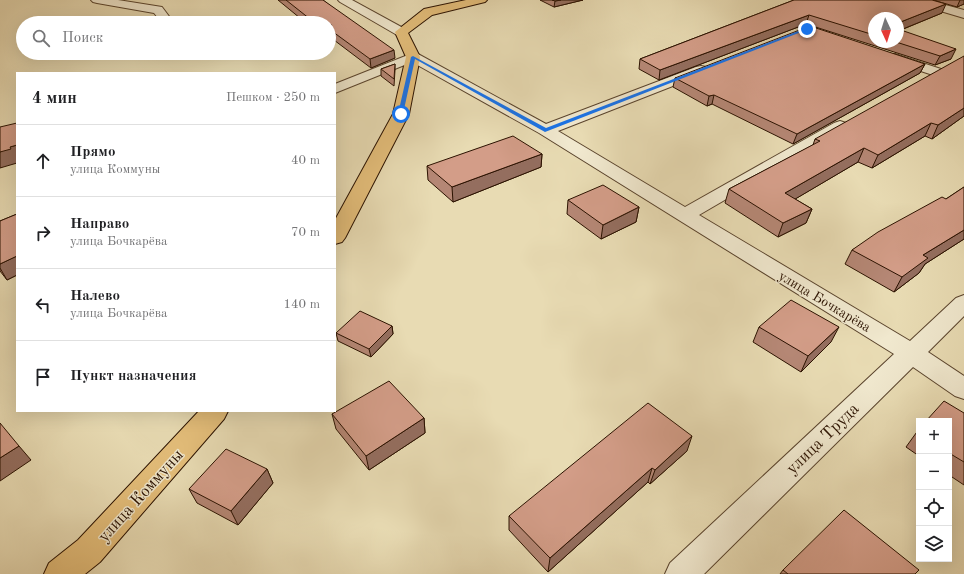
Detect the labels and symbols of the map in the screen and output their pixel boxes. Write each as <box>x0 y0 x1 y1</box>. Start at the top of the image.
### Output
north arrow <box>868 12 904 48</box>
route end <box>798 20 816 38</box>
route start <box>392 105 410 123</box>
street label: улица Бочкарёва <box>776 269 873 335</box>
street label: улица Труда <box>783 400 863 478</box>
street label: улица Коммуны <box>95 446 187 546</box>

